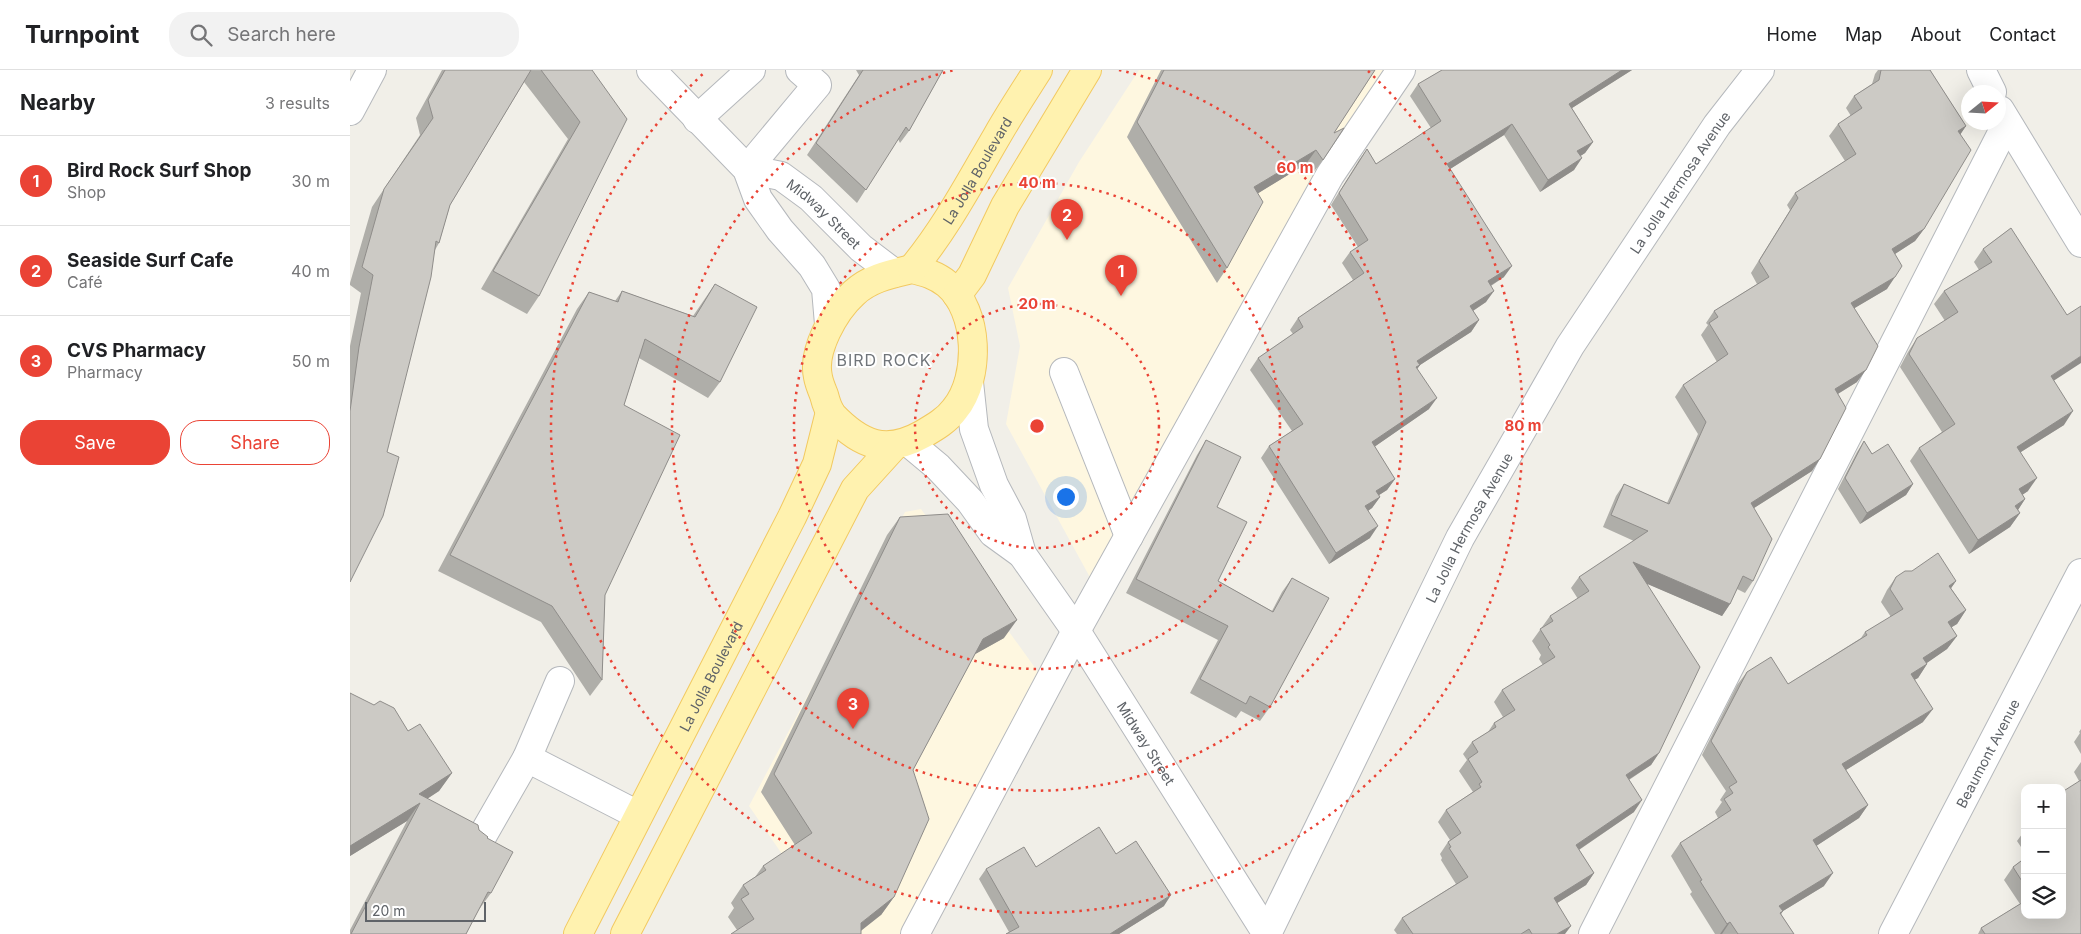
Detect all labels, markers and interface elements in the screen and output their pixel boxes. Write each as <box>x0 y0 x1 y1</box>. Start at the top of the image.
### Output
search box <box>169 12 519 57</box>
text: Turnpoint <box>25 20 139 49</box>
icon: search <box>187 21 215 49</box>
text: Search here <box>227 23 336 46</box>
text: Home <box>1767 24 1817 45</box>
text: Map <box>1845 24 1882 45</box>
text: About <box>1910 24 1961 45</box>
text: Contact <box>1989 24 2056 45</box>
north arrow <box>1961 85 2006 130</box>
text: Nearby <box>20 90 95 115</box>
text: 3 results <box>265 93 330 113</box>
street label: La Jolla Hermosa Avenue <box>1626 107 1733 256</box>
street label: La Jolla Boulevard <box>939 114 1015 227</box>
text: 60 m <box>1276 158 1314 177</box>
text: Bird Rock Surf Shop <box>67 159 251 182</box>
text: 1 <box>33 171 39 191</box>
text: 30 m <box>292 171 330 191</box>
text: 40 m <box>1018 173 1056 192</box>
street label: Midway Street <box>784 175 865 252</box>
text: Shop <box>67 182 106 202</box>
pin: 2 <box>1051 199 1083 240</box>
text: Seaside Surf Cafe <box>67 249 234 272</box>
pin: 1 <box>1105 255 1137 296</box>
text: 2 <box>31 261 41 281</box>
text: 40 m <box>291 261 330 281</box>
text: Café <box>67 272 102 292</box>
text: 20 m <box>1019 294 1055 313</box>
text: CVS Pharmacy <box>67 339 206 362</box>
district label: BIRD ROCK <box>836 350 932 370</box>
text: 3 <box>31 351 41 371</box>
text: 50 m <box>292 351 330 371</box>
text: Pharmacy <box>67 362 143 382</box>
text: 80 m <box>1504 416 1542 435</box>
centre of rings <box>1028 417 1046 435</box>
button: Save <box>20 420 170 465</box>
button: Share <box>180 420 330 465</box>
street label: La Jolla Hermosa Avenue <box>1421 449 1516 605</box>
your location <box>1053 484 1079 510</box>
street label: La Jolla Boulevard <box>675 618 746 734</box>
pin: 3 <box>837 688 869 729</box>
street label: Beaumont Avenue <box>1952 696 2023 810</box>
street label: Midway Street <box>1114 698 1179 788</box>
map controls <box>2021 784 2066 919</box>
button: + <box>2021 784 2066 829</box>
button: − <box>2021 829 2066 874</box>
button: layers <box>2021 874 2066 919</box>
scale bar <box>365 899 486 922</box>
text: 20 m <box>372 902 406 919</box>

